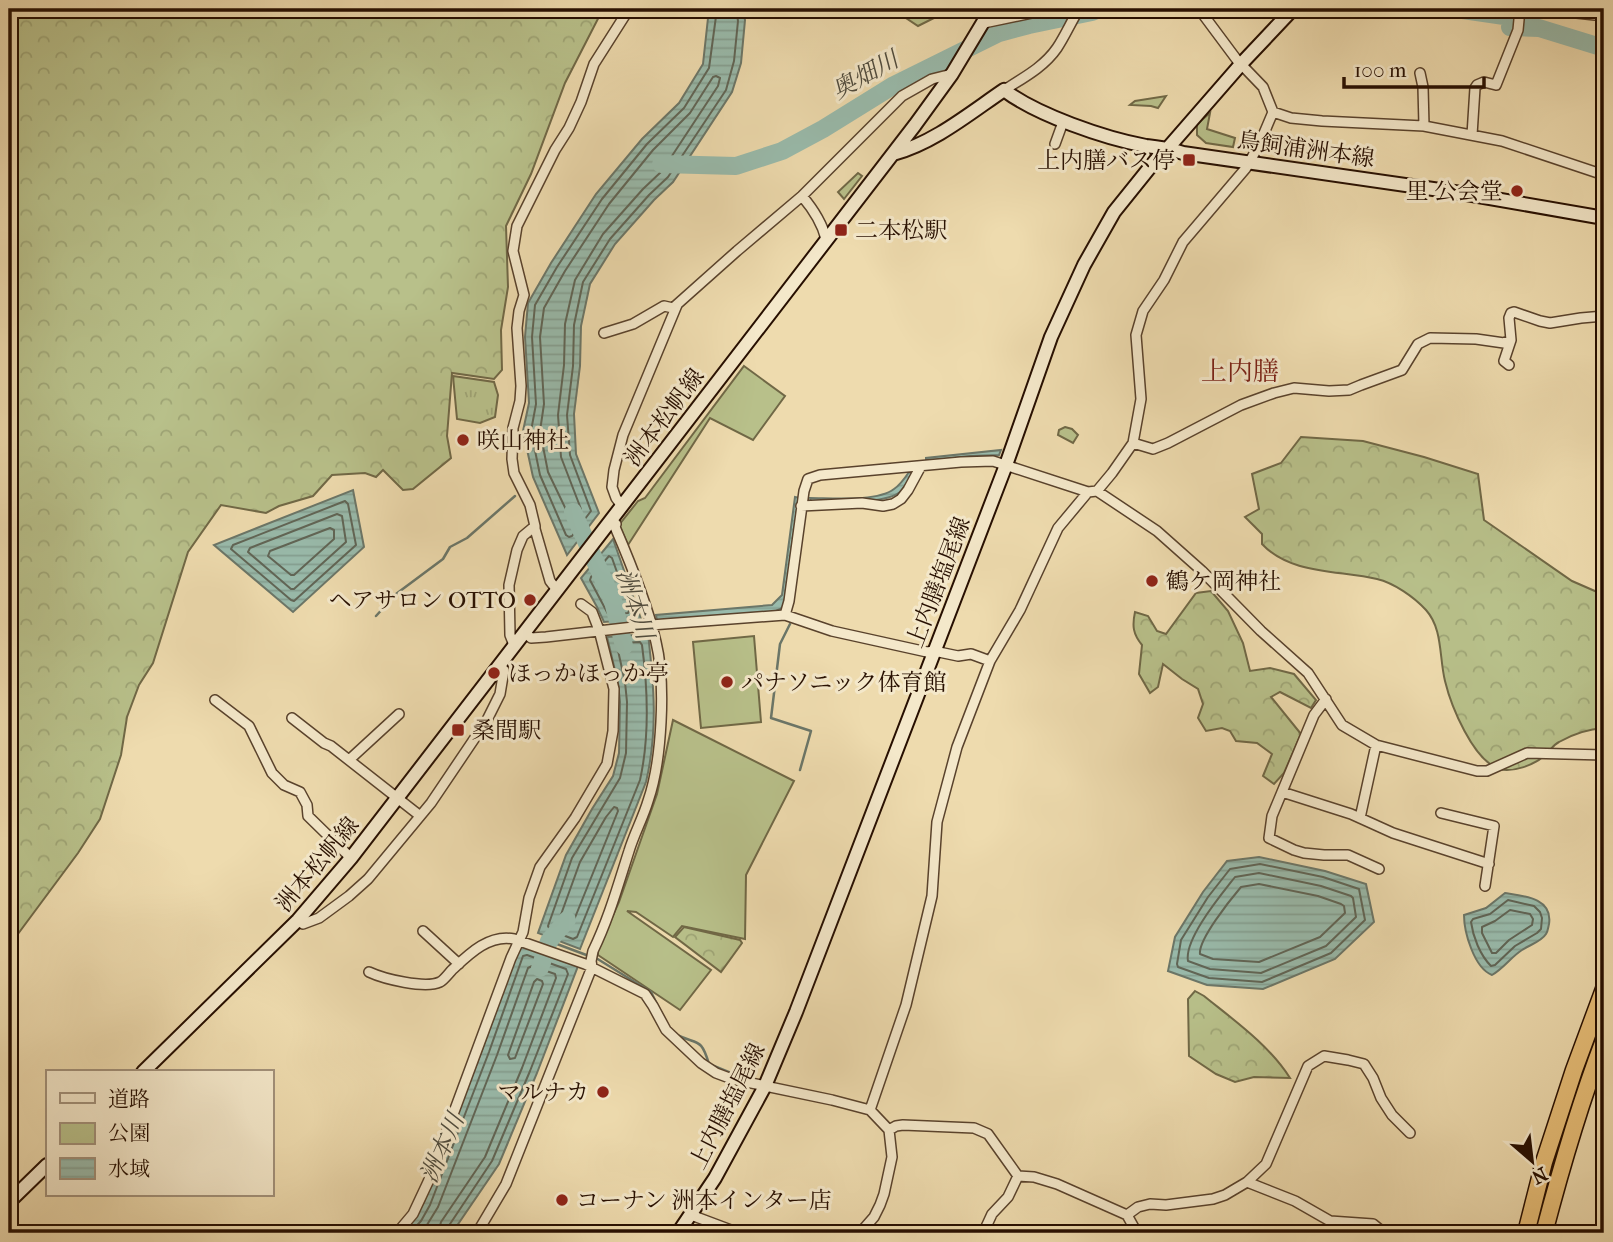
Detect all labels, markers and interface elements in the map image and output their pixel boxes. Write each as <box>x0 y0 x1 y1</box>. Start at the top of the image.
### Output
water label: 奥畑川 <box>827 44 906 105</box>
scale bar <box>1344 46 1484 90</box>
text: 100 m <box>1354 58 1407 82</box>
street label: 鳥飼浦洲本線 <box>1236 127 1376 172</box>
place label: 上内膳バス停 <box>1037 147 1175 174</box>
marker: 上内膳バス停 <box>1181 152 1197 168</box>
place label: 里 公会堂 <box>1406 178 1503 205</box>
marker: 里 公会堂 <box>1509 183 1525 199</box>
place label: 二本松駅 <box>855 217 947 244</box>
marker: 二本松駅 <box>833 222 849 238</box>
district label: 上内膳 <box>1201 356 1279 387</box>
street label: 洲本松帆線 <box>619 363 710 471</box>
place label: 咲山神社 <box>477 427 569 454</box>
marker: 咲山神社 <box>455 432 471 448</box>
street label: 上内膳塩尾線 <box>901 513 976 651</box>
water label: 洲本川 <box>611 565 660 645</box>
place label: 鶴ケ岡神社 <box>1166 568 1281 595</box>
marker: 鶴ケ岡神社 <box>1144 573 1160 589</box>
place label: ヘアサロン OTTO <box>329 587 516 614</box>
marker: ヘアサロン OTTO <box>522 592 538 608</box>
place label: ほっかほっか亭 <box>508 660 669 687</box>
marker: ほっかほっか亭 <box>486 665 502 681</box>
place label: パナソニック体育館 <box>741 669 946 696</box>
marker: パナソニック体育館 <box>719 674 735 690</box>
place label: 桑間駅 <box>472 717 541 744</box>
marker: 桑間駅 <box>450 722 466 738</box>
street label: 洲本松帆線 <box>270 812 365 917</box>
street label: 上内膳塩尾線 <box>684 1039 771 1174</box>
legend <box>46 1070 273 1196</box>
place label: マルナカ <box>497 1079 589 1106</box>
marker: マルナカ <box>595 1084 611 1100</box>
text: 道路 <box>108 1087 150 1111</box>
water label: 洲本川 <box>415 1107 471 1187</box>
text: 公園 <box>108 1121 150 1145</box>
north arrow <box>1498 1126 1568 1196</box>
text: 水域 <box>108 1157 150 1181</box>
text: N <box>1527 1162 1551 1188</box>
place label: コーナン 洲本インター店 <box>576 1187 832 1214</box>
marker: コーナン 洲本インター店 <box>554 1192 570 1208</box>

